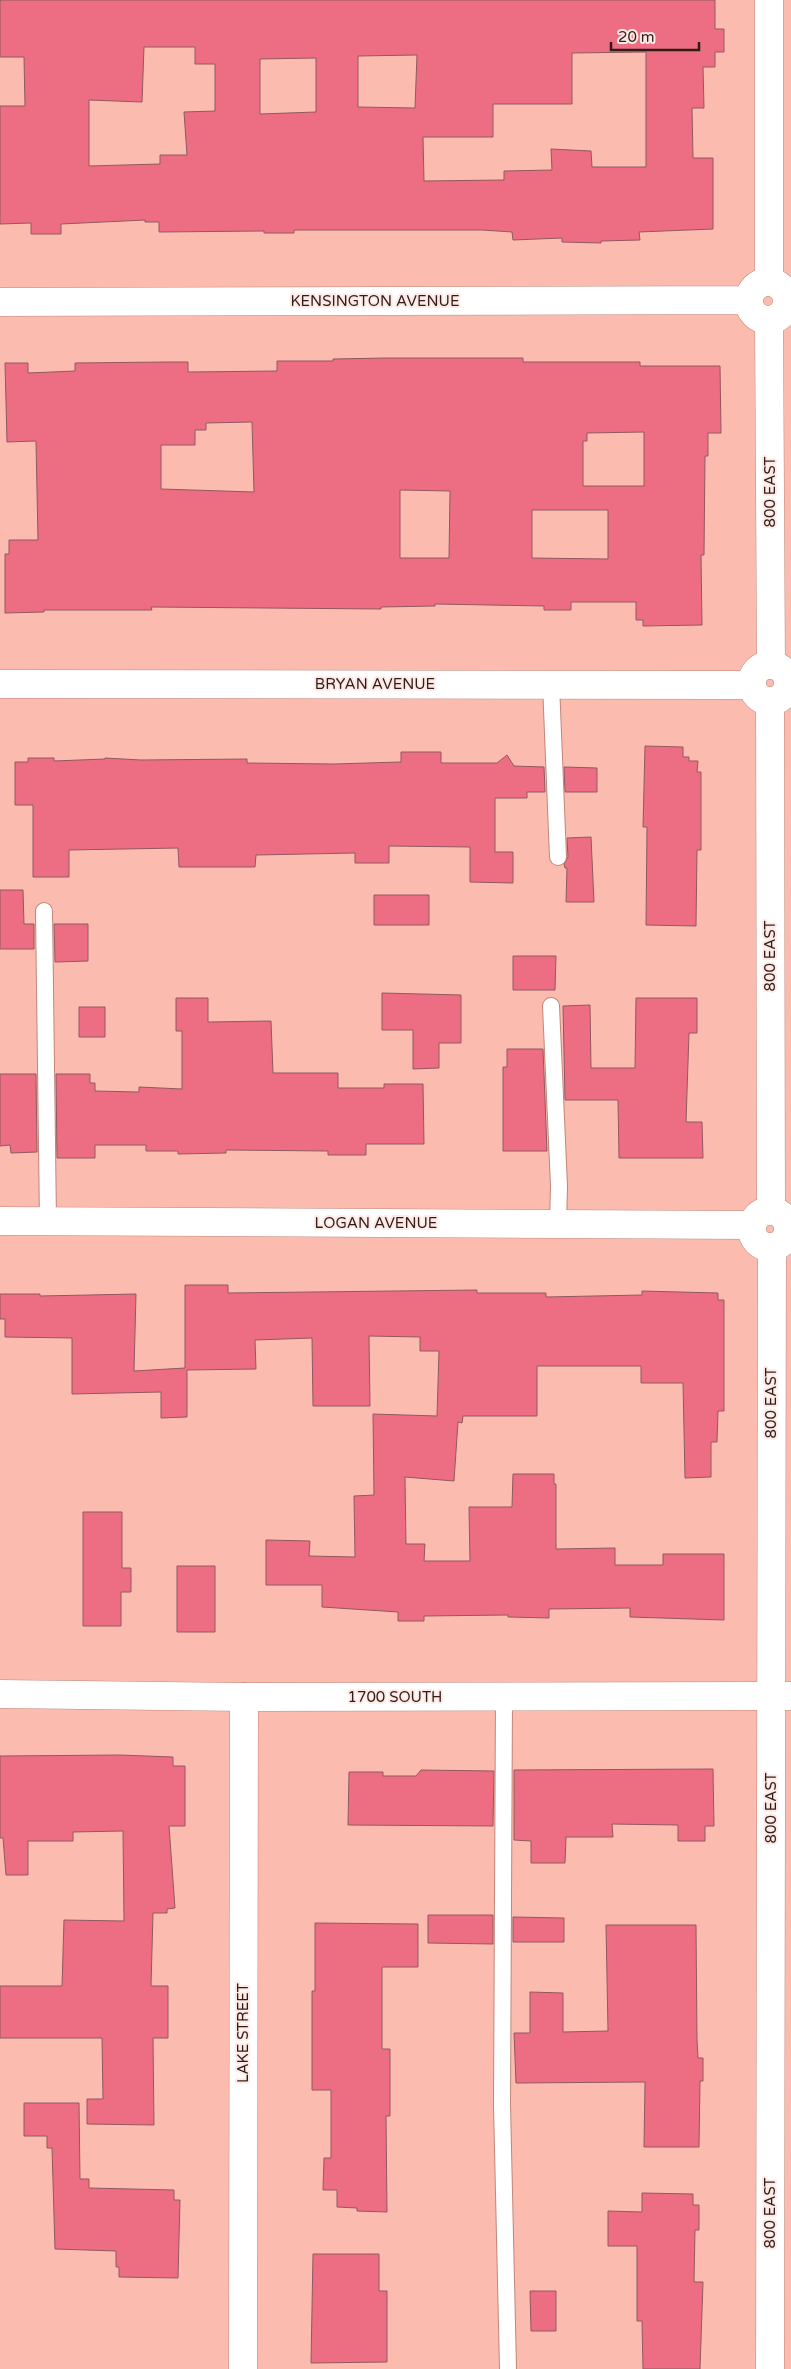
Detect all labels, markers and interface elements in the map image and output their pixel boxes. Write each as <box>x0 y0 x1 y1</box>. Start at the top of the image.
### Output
scale bar <box>611 20 698 52</box>
text: 20 m <box>618 28 655 46</box>
street label: KENSINGTON AVENUE <box>291 292 459 310</box>
street label: 800 EAST <box>761 457 779 527</box>
street label: BRYAN AVENUE <box>315 675 435 693</box>
street label: 800 EAST <box>761 921 779 991</box>
street label: LOGAN AVENUE <box>315 1214 437 1232</box>
street label: 800 EAST <box>762 1368 780 1438</box>
street label: 1700 SOUTH <box>348 1688 442 1706</box>
street label: 800 EAST <box>762 1773 780 1843</box>
street label: LAKE STREET <box>234 1983 252 2083</box>
street label: 800 EAST <box>761 2178 779 2248</box>

